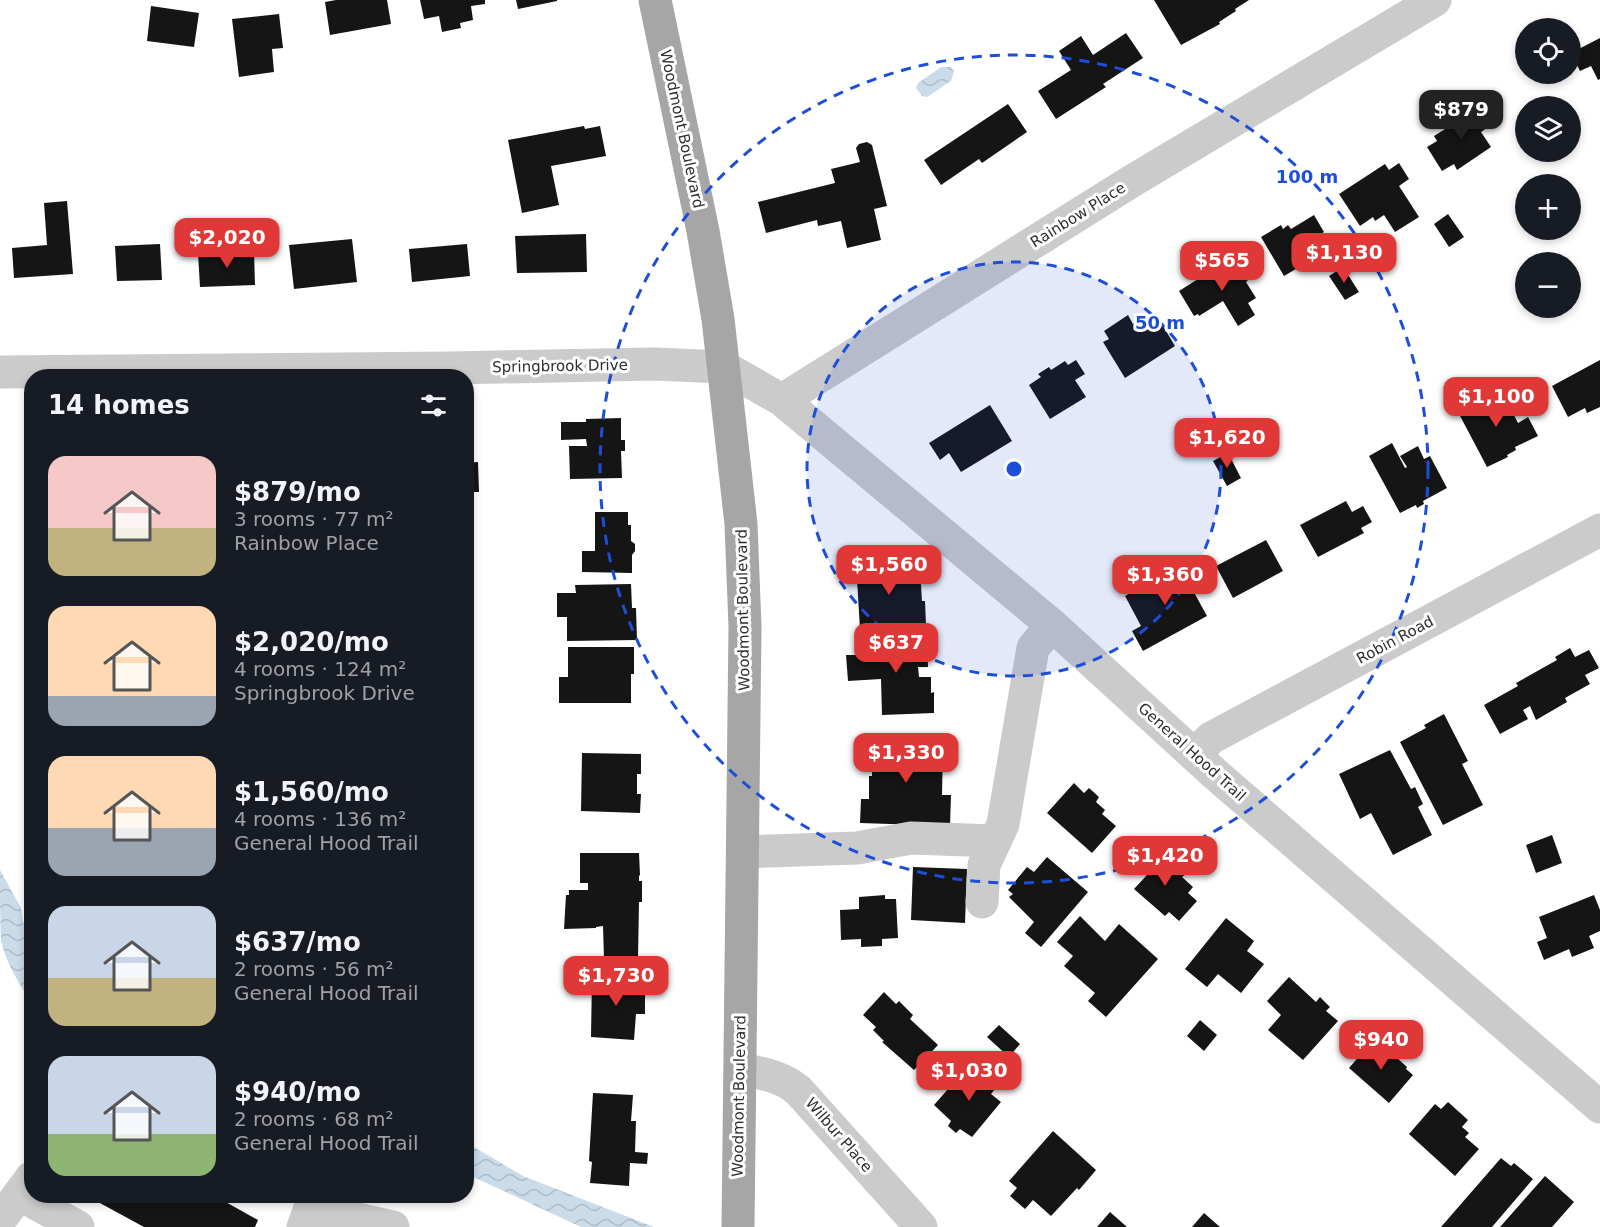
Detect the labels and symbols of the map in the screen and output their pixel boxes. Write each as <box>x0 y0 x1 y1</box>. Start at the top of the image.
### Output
street label: Woodmont Boulevard <box>656 48 708 210</box>
pin: $879 <box>1425 90 1497 141</box>
text: 100 m <box>1276 166 1338 187</box>
street label: Rainbow Place <box>1027 179 1129 251</box>
pin: $2,020 <box>178 218 276 269</box>
pin: $1,130 <box>1295 233 1393 284</box>
pin: $565 <box>1186 241 1258 292</box>
text: 50 m <box>1135 312 1185 333</box>
street label: Springbrook Drive <box>492 356 628 376</box>
pin: $1,100 <box>1447 377 1545 428</box>
pin: $1,620 <box>1178 418 1276 469</box>
centre of rings <box>1004 459 1024 479</box>
street label: Woodmont Boulevard <box>733 529 753 691</box>
pin: $1,560 <box>840 545 938 596</box>
pin: $1,360 <box>1116 555 1214 606</box>
street label: Robin Road <box>1353 612 1437 668</box>
pin: $637 <box>860 623 932 674</box>
street label: General Hood Trail <box>1135 699 1249 805</box>
pin: $1,330 <box>857 733 955 784</box>
pin: $1,420 <box>1116 836 1214 887</box>
pin: $1,730 <box>567 956 665 1007</box>
street label: Woodmont Boulevard <box>729 1015 749 1177</box>
pin: $940 <box>1345 1020 1417 1071</box>
pin: $1,030 <box>920 1051 1018 1102</box>
street label: Wilbur Place <box>802 1094 876 1176</box>

